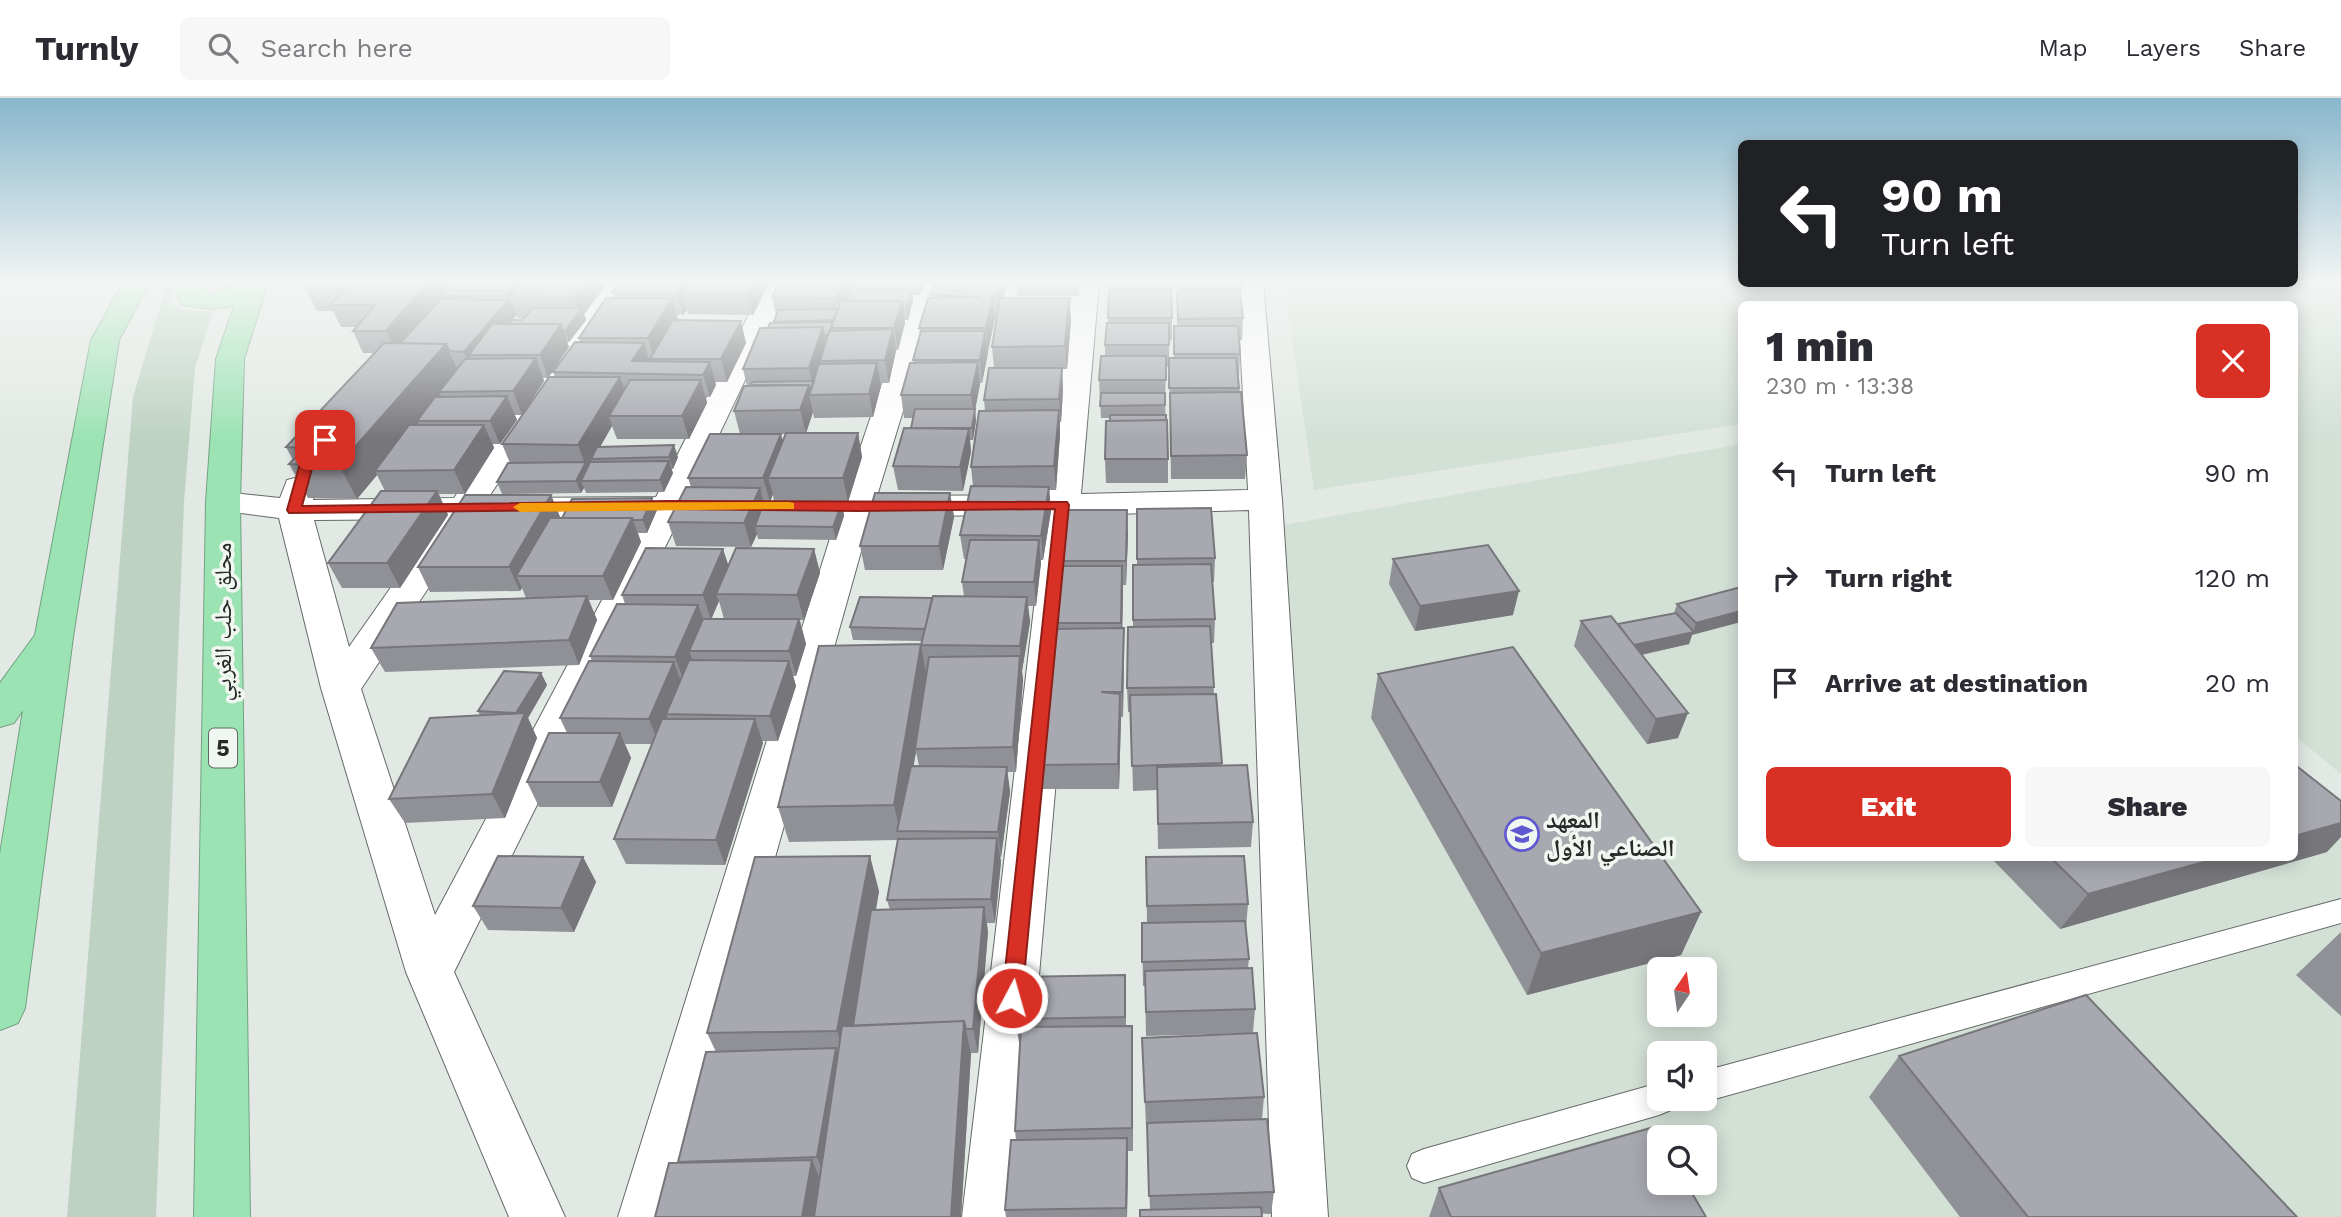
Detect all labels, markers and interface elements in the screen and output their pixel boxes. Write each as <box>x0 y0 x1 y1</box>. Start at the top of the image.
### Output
search box <box>180 17 670 80</box>
text: Turnly <box>35 29 138 68</box>
icon: search <box>204 29 242 67</box>
text: Search here <box>260 33 413 63</box>
text: Map <box>2039 34 2087 62</box>
text: Layers <box>2125 34 2201 62</box>
text: Share <box>2239 34 2306 62</box>
text: 90 m <box>1881 166 2003 224</box>
icon: left <box>1766 168 1857 259</box>
text: Turn left <box>1881 225 2014 263</box>
text: 1 min <box>1766 322 1874 371</box>
button: close <box>2196 324 2270 398</box>
text: 230 m · 13:38 <box>1766 373 1914 400</box>
pin <box>295 410 355 470</box>
icon: arrive <box>306 421 344 459</box>
icon: left <box>1766 454 1804 492</box>
text: Turn left <box>1825 458 1936 488</box>
text: 90 m <box>2204 458 2270 488</box>
street label: محلق حلب الغربي <box>209 543 242 701</box>
icon: right <box>1766 559 1804 597</box>
text: Turn right <box>1825 563 1952 593</box>
text: 120 m <box>2195 563 2270 593</box>
icon: arrive <box>1766 664 1804 702</box>
text: Arrive at destination <box>1825 668 2088 698</box>
text: 20 m <box>2205 668 2270 698</box>
road number: 5 <box>209 728 237 768</box>
button: Exit <box>1766 767 2011 847</box>
button: Share <box>2025 767 2270 847</box>
place label: المعهد الصناعي الأول <box>1546 806 1675 867</box>
school or university icon: المعهد الصناعي الأول <box>1503 815 1541 853</box>
north arrow <box>1647 957 1717 1027</box>
map controls <box>1647 957 1717 1195</box>
position arrow <box>975 961 1049 1035</box>
button: sound <box>1647 1041 1717 1111</box>
button: search <box>1647 1125 1717 1195</box>

